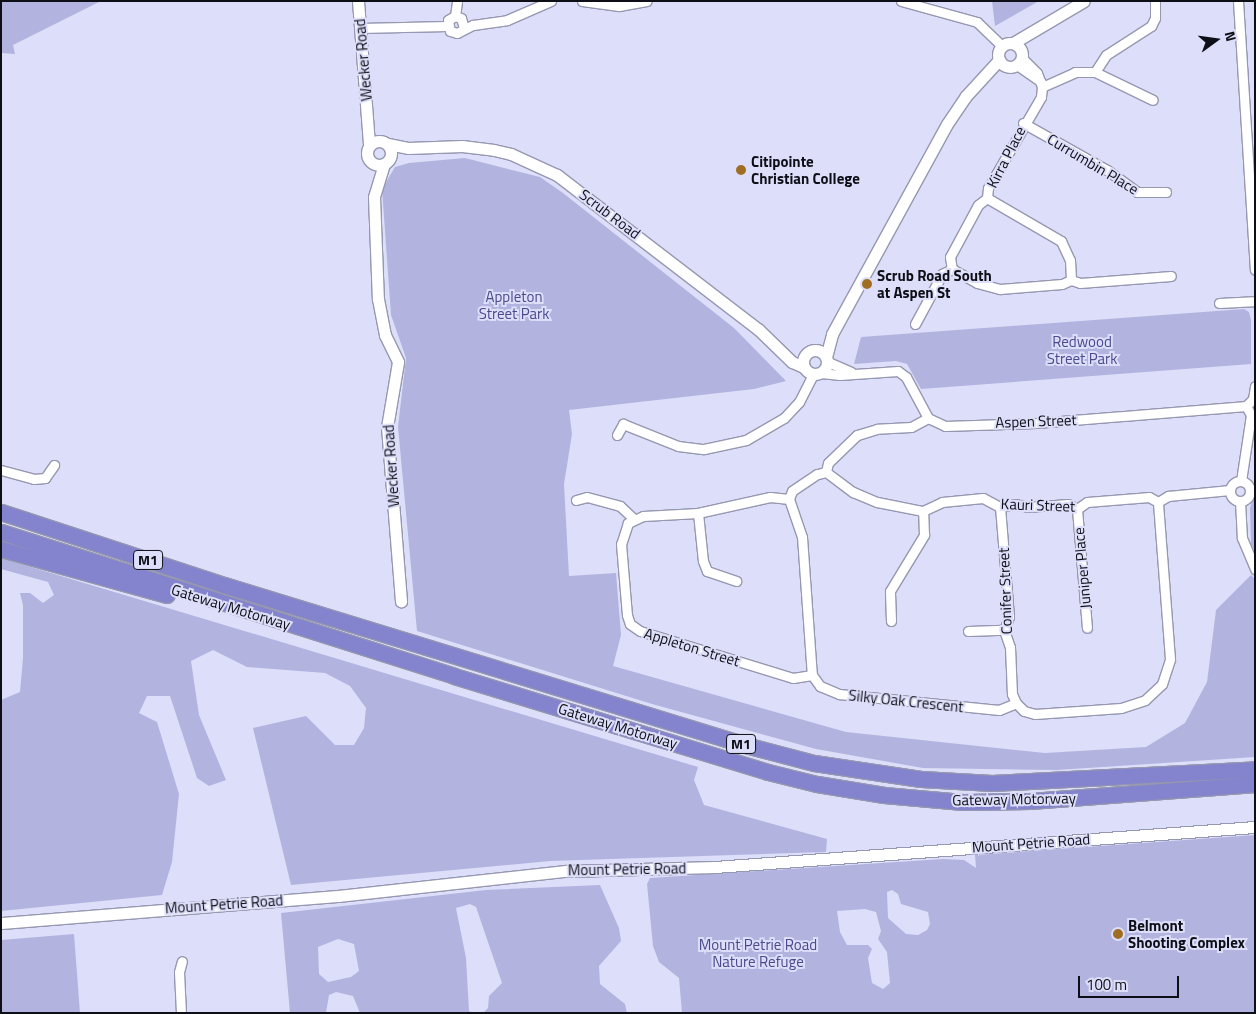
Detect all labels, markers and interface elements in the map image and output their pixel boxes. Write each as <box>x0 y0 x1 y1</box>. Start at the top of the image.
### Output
north arrow <box>1191 15 1241 65</box>
street label: Wecker Road <box>350 18 376 102</box>
text: N <box>1220 29 1242 43</box>
street label: Kirra Place <box>983 123 1029 191</box>
street label: Currumbin Place <box>1044 130 1142 198</box>
place label: Citipointe Christian College <box>751 152 860 187</box>
marker: Citipointe Christian College <box>735 164 747 176</box>
street label: Scrub Road <box>576 185 644 243</box>
place label: Scrub Road South at Aspen St <box>877 266 992 301</box>
marker: Scrub Road South at Aspen St <box>861 278 873 290</box>
park label: Appleton Street Park <box>479 287 549 322</box>
park label: Redwood Street Park <box>1047 332 1117 367</box>
street label: Aspen Street <box>995 411 1077 431</box>
street label: Wecker Road <box>379 424 403 508</box>
street label: Kauri Street <box>1000 495 1076 515</box>
street label: Juniper Place <box>1069 527 1095 609</box>
street label: Conifer Street <box>994 547 1016 635</box>
road number: M1 <box>133 548 163 572</box>
street label: Gateway Motorway <box>169 580 293 634</box>
street label: Appleton Street <box>642 624 742 670</box>
street label: Silky Oak Crescent <box>848 686 964 716</box>
street label: Gateway Motorway <box>556 699 680 753</box>
road number: M1 <box>726 732 756 756</box>
street label: Gateway Motorway <box>952 789 1076 809</box>
street label: Mount Petrie Road <box>971 830 1091 856</box>
street label: Mount Petrie Road <box>568 859 686 879</box>
street label: Mount Petrie Road <box>164 891 284 917</box>
place label: Belmont Shooting Complex <box>1128 916 1245 951</box>
marker: Belmont Shooting Complex <box>1112 928 1124 940</box>
park label: Mount Petrie Road Nature Refuge <box>699 935 817 970</box>
scale bar <box>1081 966 1182 998</box>
text: 100 m <box>1086 973 1127 996</box>

